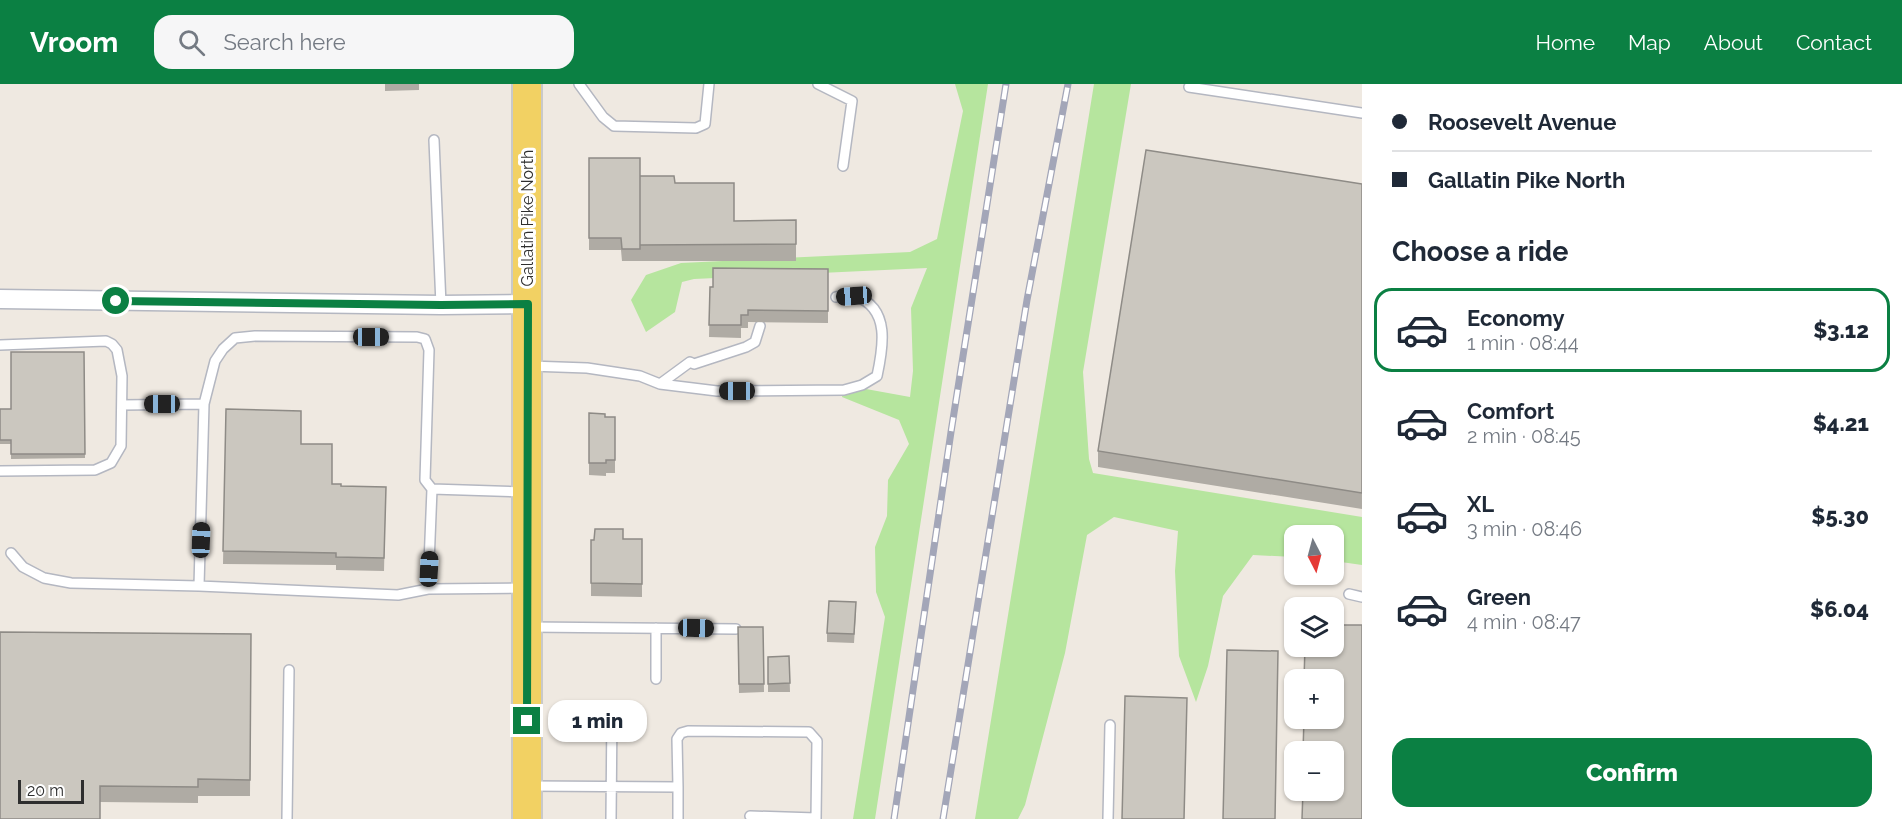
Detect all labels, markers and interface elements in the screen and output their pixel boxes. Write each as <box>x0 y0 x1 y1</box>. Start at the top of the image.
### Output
search box <box>154 15 574 69</box>
text: Vroom <box>30 26 118 59</box>
icon: search <box>175 26 208 59</box>
text: Search here <box>223 29 346 55</box>
text: Home <box>1536 30 1595 55</box>
text: Map <box>1628 30 1671 55</box>
text: About <box>1704 30 1763 55</box>
text: Contact <box>1796 30 1872 55</box>
text: Roosevelt Avenue <box>1428 109 1616 135</box>
street label: Gallatin Pike North <box>518 150 537 286</box>
text: Gallatin Pike North <box>1428 167 1625 193</box>
text: Choose a ride <box>1392 236 1568 267</box>
car <box>835 286 873 306</box>
route start <box>102 287 129 314</box>
icon: car <box>1395 303 1449 357</box>
text: Economy <box>1467 305 1565 331</box>
text: $3.12 <box>1813 317 1869 343</box>
car <box>353 328 389 346</box>
text: 1 min · 08:44 <box>1467 331 1579 355</box>
car <box>719 382 755 400</box>
car <box>144 395 180 413</box>
icon: car <box>1395 396 1449 450</box>
text: Comfort <box>1467 398 1554 424</box>
text: $4.21 <box>1813 410 1869 436</box>
text: 2 min · 08:45 <box>1467 424 1581 448</box>
icon: car <box>1395 489 1449 543</box>
text: XL <box>1467 491 1494 517</box>
text: $5.30 <box>1811 503 1869 529</box>
text: 3 min · 08:46 <box>1467 517 1582 541</box>
car <box>191 522 211 558</box>
north arrow <box>1284 525 1344 585</box>
map controls <box>1284 525 1344 801</box>
car <box>419 551 439 587</box>
icon: car <box>1395 582 1449 636</box>
text: Green <box>1467 584 1531 610</box>
text: $6.04 <box>1810 596 1869 622</box>
button: layers <box>1284 597 1344 657</box>
text: 4 min · 08:47 <box>1467 610 1581 634</box>
car <box>678 619 714 637</box>
button: + <box>1284 669 1344 729</box>
callout: 1 min <box>548 700 647 742</box>
route end <box>513 707 540 734</box>
text: 1 min <box>572 709 623 733</box>
button: Confirm <box>1392 738 1872 807</box>
button: − <box>1284 741 1344 801</box>
scale bar <box>18 777 84 804</box>
text: 20 m <box>27 781 64 800</box>

